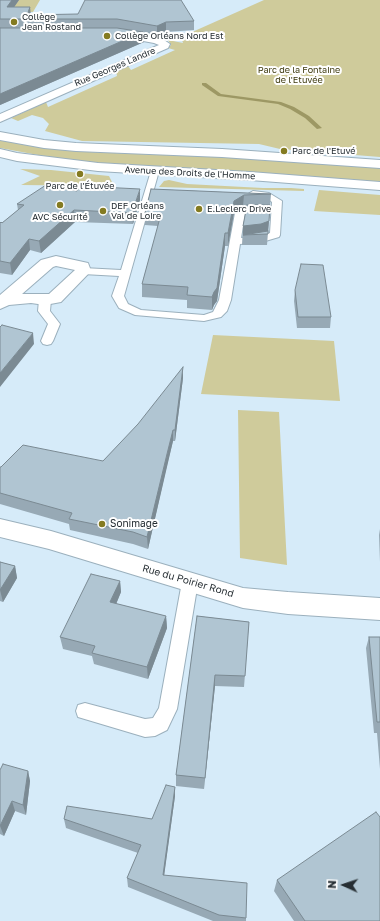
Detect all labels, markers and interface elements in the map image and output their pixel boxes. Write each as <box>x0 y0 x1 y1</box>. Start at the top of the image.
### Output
place label: Collège Jean Rostand <box>22 12 81 33</box>
marker: Collège Jean Rostand <box>9 17 19 27</box>
marker: Collège Orléans Nord Est <box>102 31 112 41</box>
place label: Collège Orléans Nord Est <box>115 31 224 41</box>
street label: Rue Georges Landre <box>73 45 157 89</box>
park label: Parc de la Fontaine de l'Etuvée <box>258 65 340 86</box>
marker: Parc de l'Etuvé <box>279 146 289 156</box>
place label: Parc de l'Etuvé <box>292 146 356 156</box>
street label: Avenue des Droits de l'Homme <box>124 164 256 182</box>
marker: Parc de l'Étuvée <box>75 169 85 179</box>
place label: Parc de l'Étuvée <box>46 181 114 191</box>
marker: AVC Sécurité <box>55 200 65 210</box>
place label: DEF Orléans Val de Loire <box>111 201 164 222</box>
marker: E.Leclerc Drive <box>194 204 204 214</box>
place label: E.Leclerc Drive <box>207 204 271 214</box>
marker: DEF Orléans Val de Loire <box>98 206 108 216</box>
place label: AVC Sécurité <box>32 212 88 222</box>
place label: Sonimage <box>110 518 158 530</box>
marker: Sonimage <box>97 519 107 529</box>
street label: Rue du Poirier Rond <box>141 562 235 600</box>
north arrow <box>324 865 364 905</box>
text: N <box>325 880 338 889</box>

